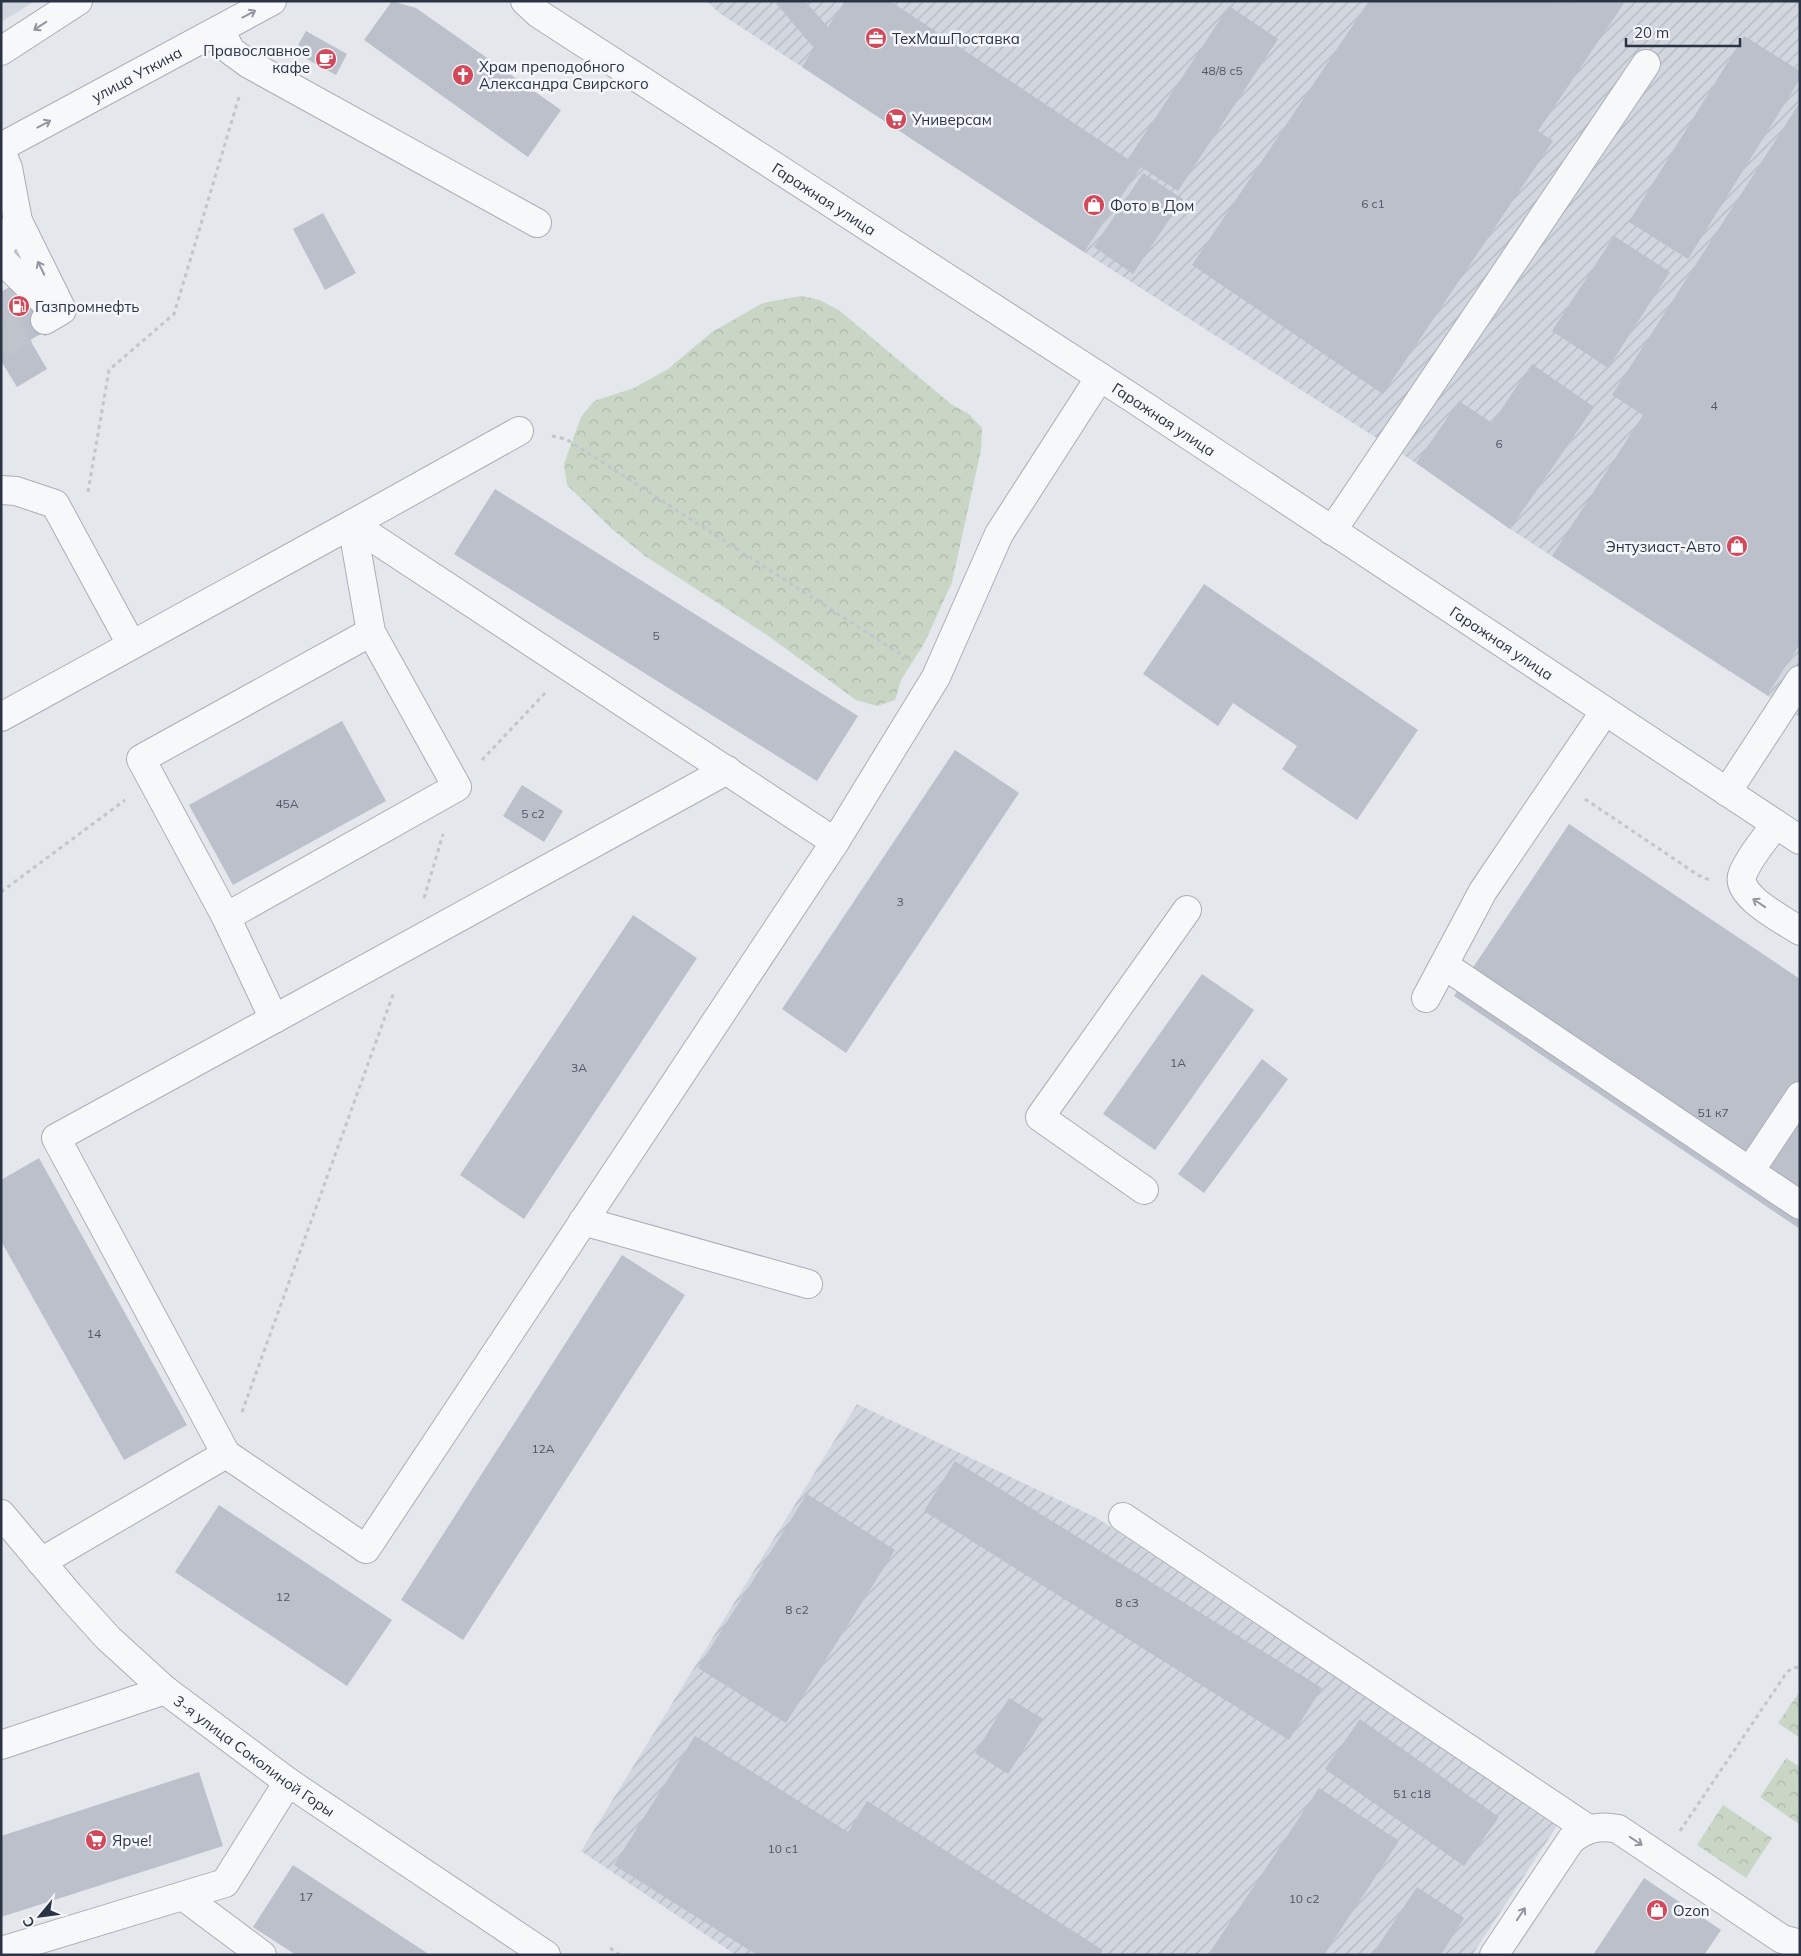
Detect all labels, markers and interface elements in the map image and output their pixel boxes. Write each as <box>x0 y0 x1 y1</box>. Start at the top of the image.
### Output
one-way arrow <box>241 9 256 19</box>
scale bar <box>1626 15 1740 47</box>
one-way arrow <box>33 22 47 32</box>
text: 20 m <box>1634 23 1669 42</box>
office icon: ТехМашПоставка <box>864 26 888 50</box>
place label: ТехМашПоставка <box>892 29 1020 48</box>
place label: Православное кафе <box>203 41 310 77</box>
street label: улица Уткина <box>88 42 185 106</box>
cafe icon: Православное кафе <box>314 47 338 71</box>
place label: Храм преподобного Александра Свирского <box>479 57 649 93</box>
church icon: Храм преподобного Александра Свирского <box>451 63 475 87</box>
house number: 48/8 с5 <box>1201 63 1243 78</box>
supermarket icon: Универсам <box>884 107 908 131</box>
place label: Универсам <box>911 110 992 129</box>
one-way arrow <box>36 119 51 128</box>
street label: Гаражная улица <box>769 158 880 239</box>
shop icon: Фото в Дом <box>1082 193 1106 217</box>
place label: Фото в Дом <box>1110 196 1194 215</box>
house number: 6 с1 <box>1361 196 1385 211</box>
one-way arrow <box>36 261 46 276</box>
fuel station icon: Газпромнефть <box>7 294 31 318</box>
place label: Газпромнефть <box>35 297 140 316</box>
street label: Гаражная улица <box>1109 378 1219 460</box>
house number: 4 <box>1710 398 1718 413</box>
house number: 6 <box>1495 436 1503 451</box>
shop icon: Энтузиаст-Авто <box>1725 534 1749 558</box>
place label: Энтузиаст-Авто <box>1605 537 1721 556</box>
street label: Гаражная улица <box>1447 602 1557 684</box>
house number: 5 <box>652 628 660 643</box>
house number: 45А <box>275 796 299 811</box>
house number: 5 с2 <box>521 806 545 821</box>
house number: 3 <box>896 894 904 909</box>
one-way arrow <box>1753 898 1767 908</box>
house number: 1А <box>1170 1055 1186 1070</box>
house number: 3А <box>571 1060 587 1075</box>
house number: 51 к7 <box>1697 1105 1729 1120</box>
house number: 14 <box>87 1326 101 1341</box>
house number: 12А <box>531 1441 555 1456</box>
house number: 12 <box>276 1589 290 1604</box>
house number: 8 c3 <box>1115 1595 1139 1610</box>
house number: 8 c2 <box>785 1602 809 1617</box>
street label: 3-я улица Соколиной Горы <box>170 1691 339 1820</box>
house number: 51 c18 <box>1393 1786 1431 1801</box>
supermarket icon: Ярче! <box>84 1828 108 1852</box>
place label: Ярче! <box>112 1831 152 1850</box>
one-way arrow <box>1629 1836 1643 1847</box>
house number: 10 с1 <box>768 1841 798 1856</box>
house number: 17 <box>299 1889 313 1904</box>
north arrow <box>15 1891 65 1941</box>
house number: 10 c2 <box>1289 1891 1319 1906</box>
shop icon: Ozon <box>1645 1898 1669 1922</box>
place label: Ozon <box>1673 1901 1710 1920</box>
one-way arrow <box>1516 1907 1526 1921</box>
text: С <box>18 1914 39 1931</box>

